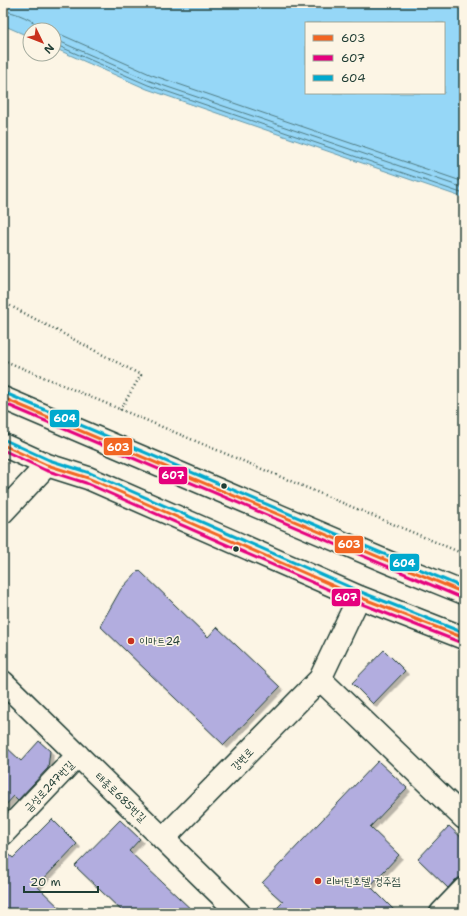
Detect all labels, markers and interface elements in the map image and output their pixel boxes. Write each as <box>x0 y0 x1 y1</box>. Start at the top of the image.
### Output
north arrow <box>22 22 62 62</box>
legend <box>305 22 445 94</box>
text: 603 <box>341 30 365 46</box>
text: N <box>40 40 57 57</box>
text: 607 <box>341 50 365 66</box>
text: 604 <box>341 70 366 86</box>
line badge: 604 <box>49 409 80 428</box>
text: 604 <box>53 411 77 426</box>
line badge: 603 <box>103 437 133 456</box>
text: 603 <box>107 440 130 455</box>
line badge: 607 <box>158 466 188 485</box>
text: 607 <box>162 468 185 483</box>
unlabelled marker <box>219 481 229 491</box>
line badge: 603 <box>334 535 364 554</box>
text: 603 <box>338 537 361 552</box>
unlabelled marker <box>231 544 241 554</box>
line badge: 604 <box>389 553 420 572</box>
text: 604 <box>392 556 416 571</box>
line badge: 607 <box>331 588 361 607</box>
text: 607 <box>335 590 358 605</box>
place label: 이마트24 <box>139 634 181 649</box>
marker: 이마트24 <box>126 636 136 646</box>
street label: 강변로 <box>228 744 257 774</box>
street label: 금성로247번길 <box>21 757 78 815</box>
street label: 태종로685번길 <box>92 769 150 826</box>
scale bar <box>24 868 98 894</box>
text: 20 m <box>30 874 61 890</box>
place label: 리버틴호텔 경주점 <box>326 874 401 889</box>
marker: 리버틴호텔 경주점 <box>313 876 323 886</box>

